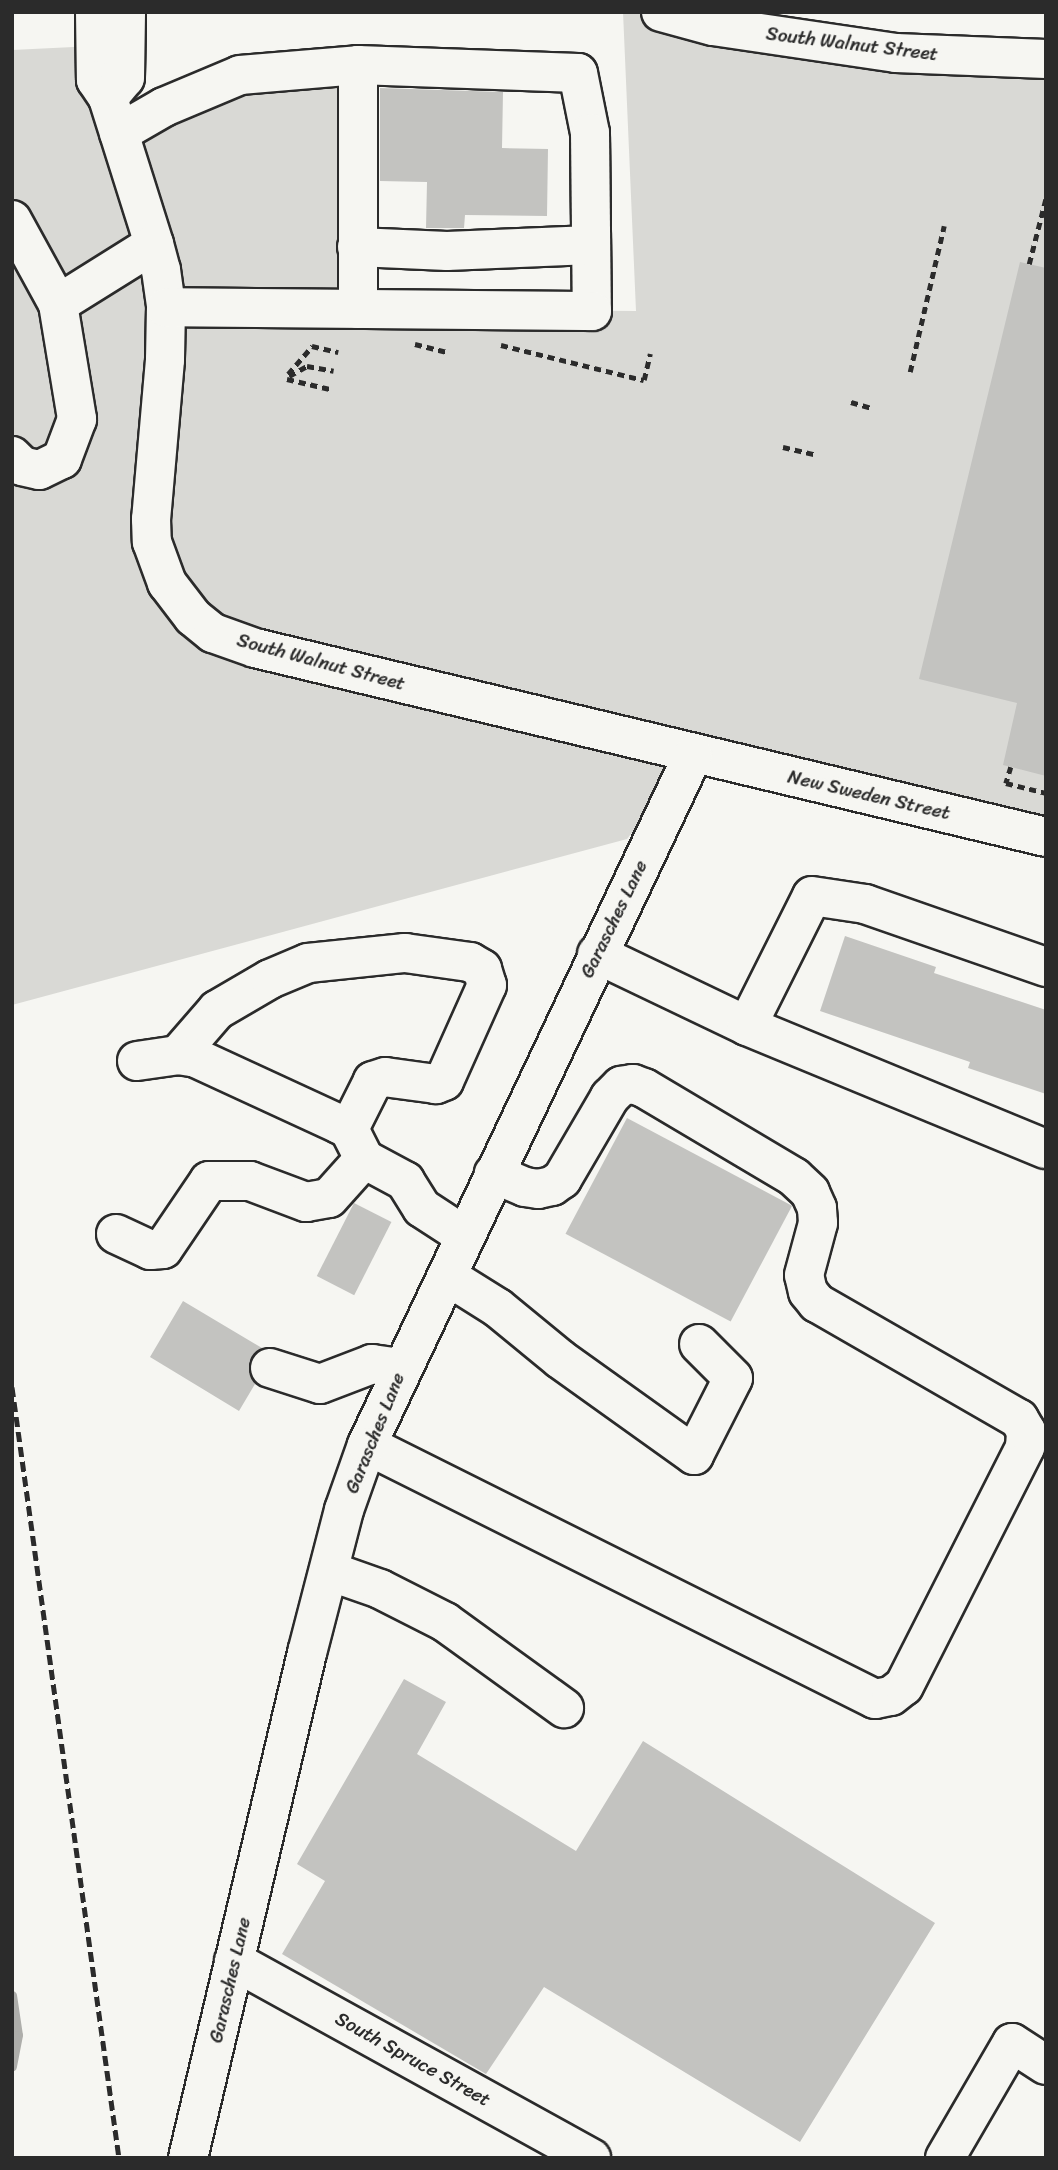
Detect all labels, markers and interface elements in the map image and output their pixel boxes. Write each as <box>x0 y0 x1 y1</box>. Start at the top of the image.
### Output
street label: South Walnut Street <box>765 22 939 66</box>
street label: South Walnut Street <box>235 629 407 695</box>
street label: New Sweden Street <box>786 765 952 825</box>
street label: Garasches Lane <box>576 856 652 982</box>
street label: Garasches Lane <box>340 1369 410 1497</box>
street label: Garasches Lane <box>204 1915 256 2045</box>
street label: South Spruce Street <box>331 2007 495 2111</box>

